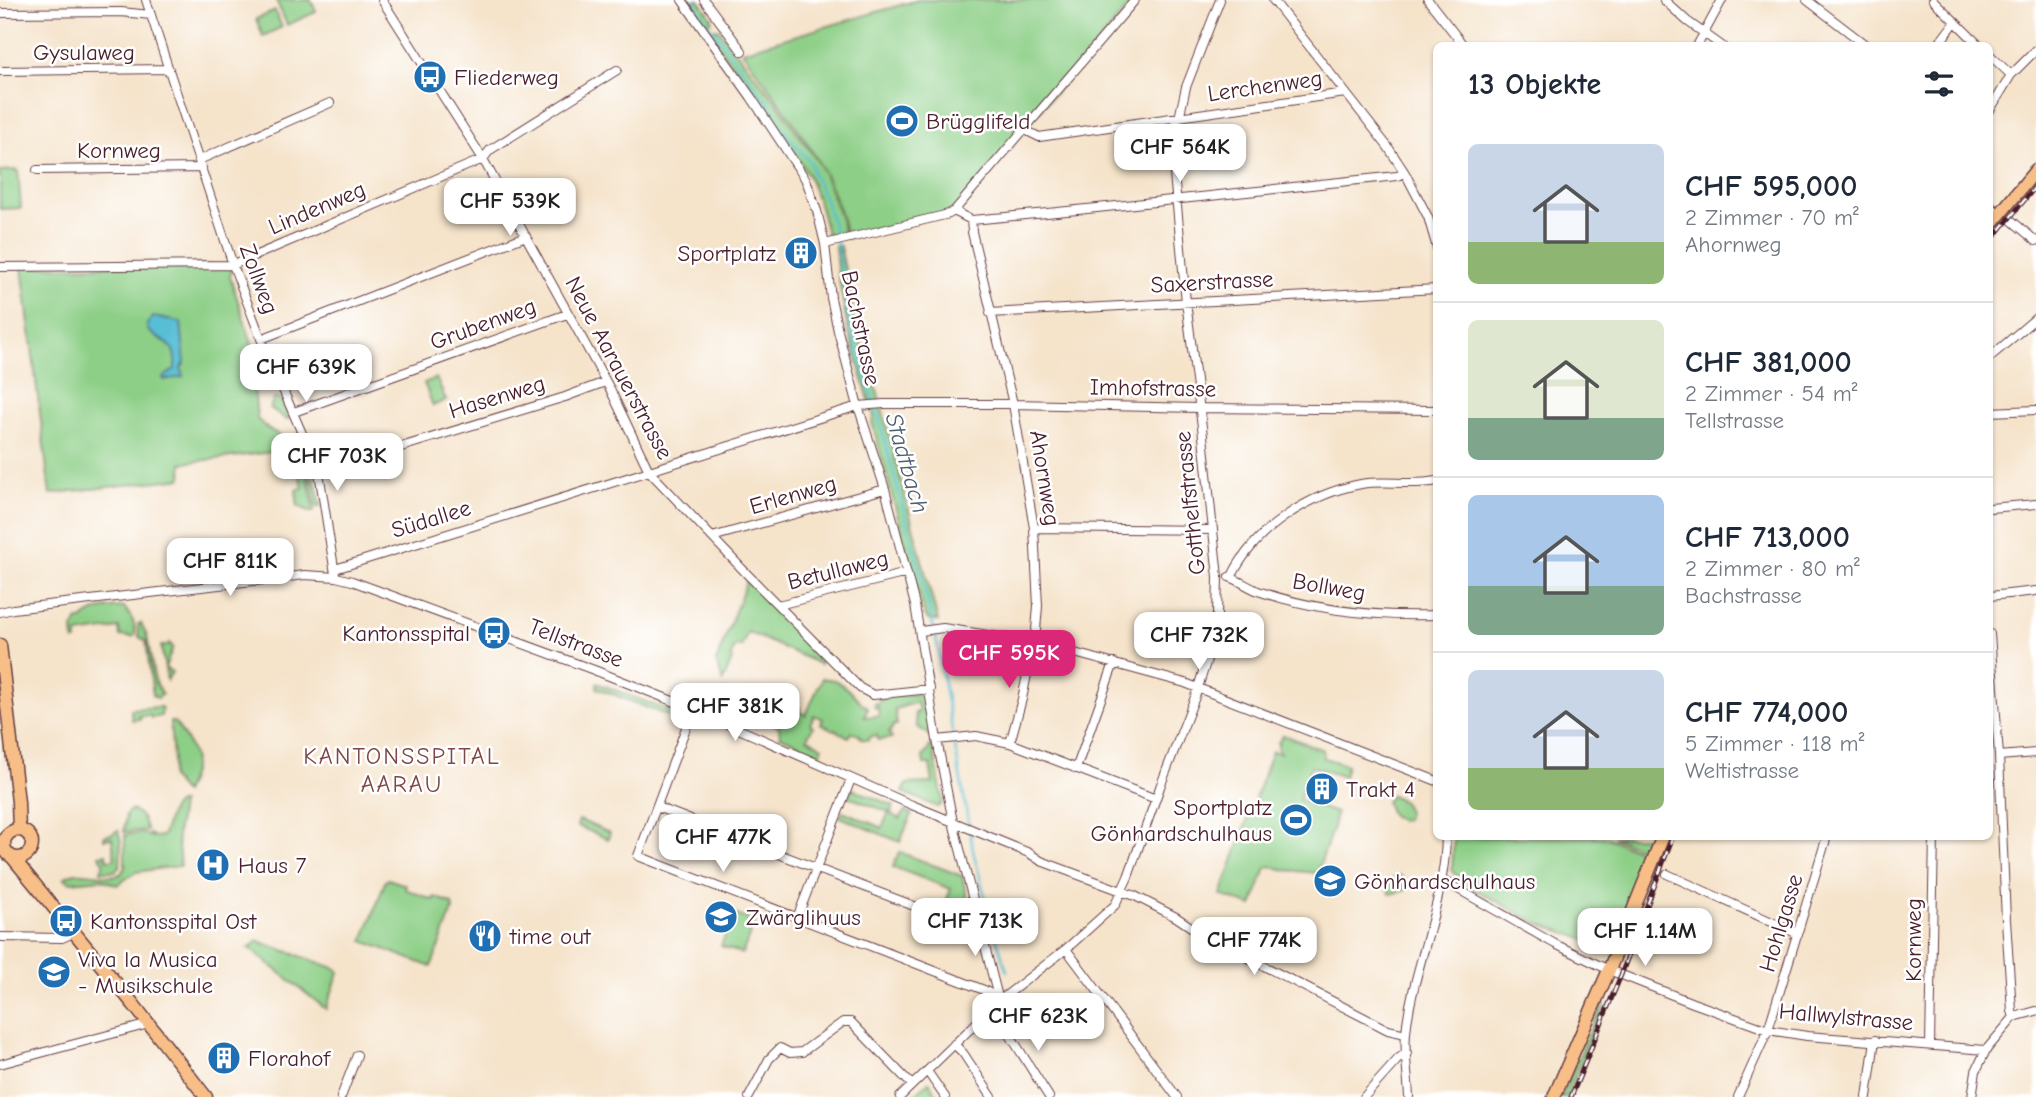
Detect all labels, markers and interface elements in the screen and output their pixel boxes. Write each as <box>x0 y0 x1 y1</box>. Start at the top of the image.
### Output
street label: Gysulaweg <box>33 39 135 66</box>
bus stop icon: Fliederweg <box>411 58 449 96</box>
place label: Fliederweg <box>454 64 559 91</box>
street label: Lerchenweg <box>1206 65 1324 107</box>
icon: filters <box>1920 65 1958 103</box>
text: 13 Objekte <box>1468 67 1601 102</box>
sports icon: Brügglifeld <box>883 102 921 140</box>
place label: Brügglifeld <box>926 108 1031 135</box>
pin: CHF 564K <box>1108 124 1252 184</box>
text: CHF 564K <box>1130 133 1230 160</box>
street label: Kornweg <box>77 137 161 164</box>
text: CHF 595,000 <box>1685 169 1857 204</box>
icon: home <box>1524 172 1608 256</box>
street label: Lindenweg <box>264 175 370 241</box>
pin: CHF 539K <box>438 178 582 238</box>
text: CHF 539K <box>460 187 560 214</box>
text: 2 Zimmer · 70 m² <box>1685 204 1859 231</box>
text: Ahornweg <box>1685 231 1782 258</box>
building icon: Sportplatz <box>782 234 820 272</box>
street label: Zollweg <box>234 240 284 318</box>
place label: Sportplatz <box>678 240 776 267</box>
street label: Saxerstrasse <box>1150 265 1274 299</box>
street label: Bachstrasse <box>836 268 886 388</box>
street label: Neue Aarauerstrasse <box>559 272 679 464</box>
street label: Grubenweg <box>426 292 540 356</box>
pin: CHF 639K <box>234 344 378 404</box>
text: CHF 381,000 <box>1685 345 1852 380</box>
icon: home <box>1524 348 1608 432</box>
text: CHF 639K <box>256 353 356 380</box>
street label: Hasenweg <box>446 370 548 424</box>
street label: Imhofstrasse <box>1090 373 1216 403</box>
text: 2 Zimmer · 54 m² <box>1685 380 1857 407</box>
text: Tellstrasse <box>1685 407 1784 434</box>
water label: Stadtbach <box>879 410 935 516</box>
street label: Ahornweg <box>1024 428 1066 528</box>
street label: Gotthelfstrasse <box>1169 430 1211 576</box>
pin: CHF 703K <box>265 434 409 493</box>
text: CHF 703K <box>287 442 387 469</box>
street label: Erlenweg <box>746 470 840 520</box>
street label: Südallee <box>388 494 474 544</box>
text: CHF 713,000 <box>1685 520 1850 555</box>
icon: home <box>1524 523 1608 607</box>
pin: CHF 811K <box>158 538 302 598</box>
street label: Betullaweg <box>785 544 891 596</box>
text: CHF 811K <box>183 547 277 574</box>
text: 2 Zimmer · 80 m² <box>1685 555 1860 582</box>
street label: Bollweg <box>1290 567 1368 607</box>
text: Bachstrasse <box>1685 582 1802 609</box>
pin: CHF 732K <box>1127 612 1271 672</box>
street label: Tellstrasse <box>525 613 627 673</box>
bus stop icon: Kantonsspital <box>475 614 513 652</box>
place label: Kantonsspital <box>342 620 470 647</box>
text: CHF 732K <box>1150 621 1248 648</box>
pin: CHF 595K <box>937 630 1081 690</box>
text: CHF 595K <box>958 639 1060 666</box>
pin: CHF 381K <box>663 684 807 743</box>
text: CHF 381K <box>687 692 783 719</box>
text: CHF 774,000 <box>1685 695 1848 730</box>
icon: home <box>1524 698 1608 782</box>
text: 5 Zimmer · 118 m² <box>1685 730 1864 757</box>
district label: KANTONSSPITAL AARAU <box>303 742 501 798</box>
text: Weltistrasse <box>1685 757 1799 784</box>
building icon: Trakt 4 <box>1303 770 1341 808</box>
place label: Trakt 4 <box>1346 776 1415 803</box>
place label: Sportplatz Gönhardschulhaus <box>1091 794 1272 847</box>
sports icon: Sportplatz Gönhardschulhaus <box>1277 801 1315 839</box>
pin: CHF 477K <box>651 814 795 874</box>
text: CHF 477K <box>675 823 771 850</box>
hospital icon: Haus 7 <box>194 846 232 884</box>
place label: Haus 7 <box>238 852 307 879</box>
school or university icon: Gönhardschulhaus <box>1311 862 1349 900</box>
place label: Gönhardschulhaus <box>1354 868 1535 895</box>
street label: Hohlgasse <box>1753 871 1809 975</box>
school or university icon: Zwärglihuus <box>702 898 740 936</box>
pin: CHF 713K <box>903 898 1047 958</box>
street label: Kornweg <box>1900 898 1927 982</box>
bus stop icon: Kantonsspital Ost <box>47 902 85 940</box>
place label: Zwärglihuus <box>746 904 861 931</box>
text: CHF 713K <box>927 907 1023 934</box>
place label: Kantonsspital Ost <box>90 908 258 935</box>
pin: CHF 1.14M <box>1565 908 1725 968</box>
restaurant icon: time out <box>466 917 504 955</box>
text: CHF 1.14M <box>1593 917 1697 944</box>
pin: CHF 774K <box>1182 918 1326 977</box>
place label: time out <box>509 923 592 950</box>
text: CHF 774K <box>1207 926 1301 953</box>
place label: Viva la Musica - Musikschule <box>78 946 218 999</box>
school or university icon: Viva la Musica - Musikschule <box>35 953 73 991</box>
pin: CHF 623K <box>966 993 1110 1053</box>
street label: Hallwylstrasse <box>1778 998 1914 1036</box>
text: CHF 623K <box>988 1002 1088 1029</box>
building icon: Florahof <box>205 1039 243 1077</box>
place label: Florahof <box>248 1045 331 1072</box>

